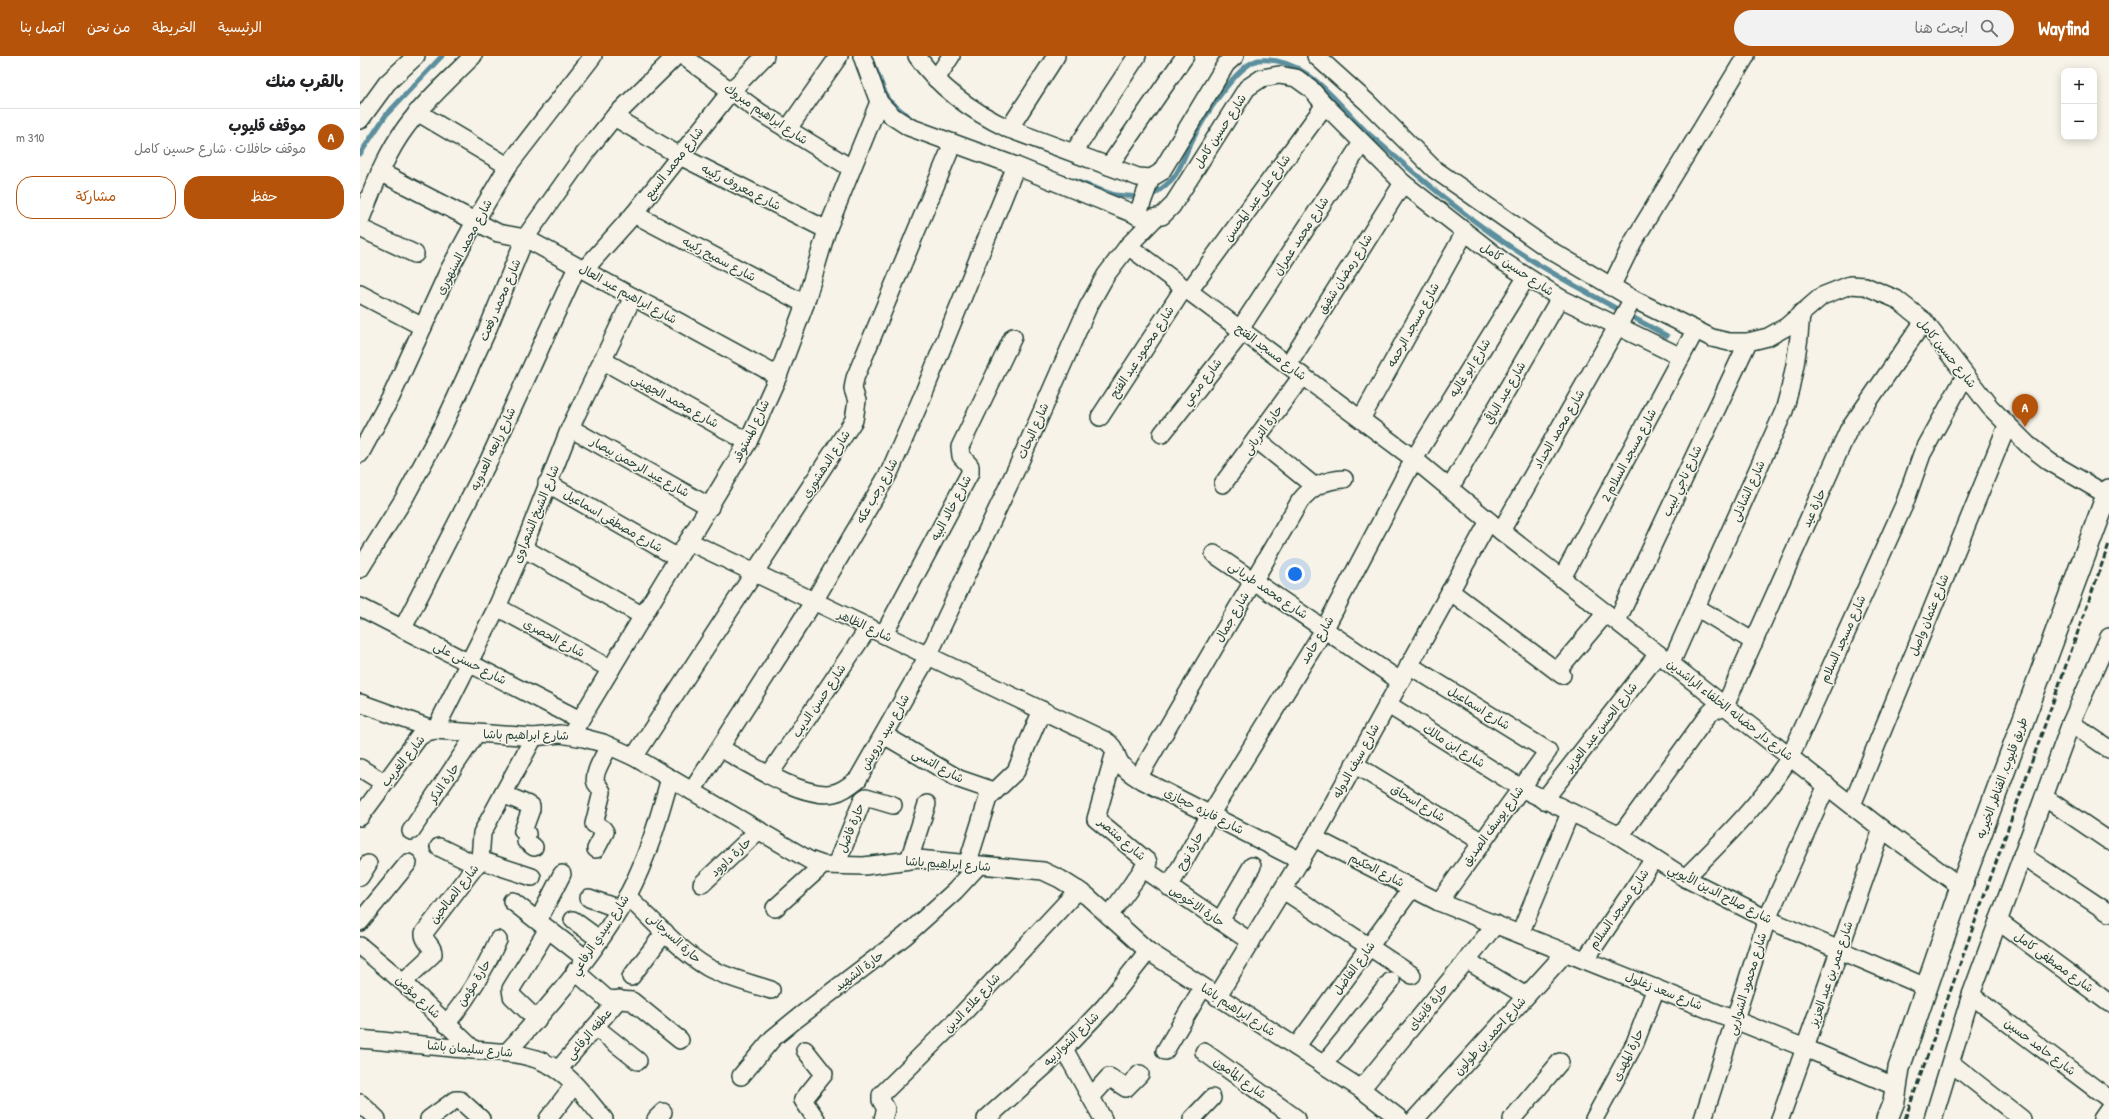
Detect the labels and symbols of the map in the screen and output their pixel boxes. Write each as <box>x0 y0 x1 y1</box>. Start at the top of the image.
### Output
street label: شارع ابراهيم مبروك <box>720 79 812 149</box>
street label: شارع حسين كامل <box>1189 90 1251 172</box>
street label: شارع محمد السبع <box>640 123 708 203</box>
street label: شارع على عبد المحسن <box>1219 151 1295 245</box>
street label: شارع معروف ركيبه <box>698 159 784 215</box>
street label: شارع محمد عمران <box>1269 193 1333 279</box>
street label: شارع محمد السنهورى <box>431 196 497 298</box>
street label: شارع رمضان شفيق <box>1313 231 1377 317</box>
street label: شارع سميح ركيبه <box>679 232 759 286</box>
street label: شارع حسين كامل <box>1477 238 1557 300</box>
street label: شارع محمد رفعت <box>475 256 525 344</box>
street label: شارع ابراهيم عبد العال <box>576 260 680 328</box>
street label: شارع مسجد الرحمه <box>1382 279 1444 371</box>
street label: شارع محمود عبد الفتح <box>1105 302 1179 402</box>
street label: شارع حسين كامل <box>1913 314 1981 392</box>
street label: شارع مسجد الفتح <box>1232 319 1310 385</box>
street label: شارع ابو غاليه <box>1445 335 1495 401</box>
street label: شارع مرعي <box>1178 355 1228 411</box>
street label: شارع عبد الباقي <box>1480 358 1530 428</box>
street label: شارع محمد الجهينى <box>628 370 722 432</box>
street label: شارع محمد الحداد <box>1529 386 1589 472</box>
pin: A <box>2012 394 2038 427</box>
street label: شارع المستوقد <box>728 396 774 466</box>
street label: شارع البحات <box>1013 400 1053 462</box>
street label: حارة التربانى <box>1239 401 1286 458</box>
street label: شارع رابعه العدويه <box>466 404 520 494</box>
street label: شارع مسجد السلام 2 <box>1597 405 1661 505</box>
street label: شارع الدهشورى <box>797 427 855 501</box>
street label: شارع عبد الرحمن بيصار <box>587 432 693 502</box>
street label: شارع ناجي لبيب <box>1658 442 1708 520</box>
street label: شارع رجب عكه <box>852 455 902 527</box>
street label: شارع الشاذلى <box>1726 457 1770 525</box>
street label: شارع الشيخ الشعراوى <box>508 462 564 566</box>
street label: شارع خالد البيه <box>926 472 976 544</box>
street label: شارع مصطفى اسماعيل <box>560 485 666 557</box>
street label: حارة عيد <box>1797 486 1830 530</box>
street label: شارع محمد طربانى <box>1225 557 1311 623</box>
your location <box>1285 564 1305 584</box>
street label: شارع عثمان واصل <box>1904 571 1954 659</box>
street label: شارع جمال <box>1210 588 1254 646</box>
street label: شارع مسجد السلام <box>1816 592 1870 686</box>
street label: شارع الظاهر <box>834 605 895 646</box>
street label: شارع حامد <box>1296 613 1338 667</box>
street label: شارع الحصرى <box>520 614 588 662</box>
street label: شارع حسنى على <box>430 637 510 689</box>
street label: شارع دار حضانه الخلفاء الراشدين <box>1663 655 1797 765</box>
street label: شارع حسن الديب <box>788 661 850 741</box>
street label: شارع الحسن عبد العزيز <box>1560 678 1642 776</box>
street label: شارع اسماعيل <box>1444 682 1514 734</box>
street label: شارع سيد درويش <box>856 691 914 773</box>
street label: طريق قليوب, القناطر الخيريه <box>1972 715 2031 841</box>
street label: شارع سيف الدوله <box>1328 720 1384 802</box>
street label: شارع ابن مالك <box>1419 720 1489 772</box>
street label: شارع ابراهيم باشا <box>483 725 569 745</box>
street label: شارع الغريب <box>377 731 429 791</box>
street label: شارع التسى <box>909 744 967 788</box>
street label: حارة الدكر <box>423 759 463 807</box>
street label: شارع اسحاق <box>1387 780 1449 826</box>
street label: شارع يوسف الصديق <box>1458 782 1528 870</box>
street label: شارع فايزه حجازى <box>1161 783 1247 839</box>
street label: حارة فاضل <box>833 801 868 855</box>
street label: شارع منتصر <box>1093 812 1150 865</box>
street label: حارة نوح <box>1172 828 1208 873</box>
street label: حارة داوود <box>706 833 755 880</box>
street label: شارع الحكيم <box>1346 848 1408 892</box>
street label: شارع ابراهيم باشا <box>905 852 991 876</box>
street label: شارع الصالحين <box>425 860 483 928</box>
street label: شارع صلاح الدين الأيوبي <box>1664 860 1775 930</box>
street label: شارع مسجد السلام <box>1585 865 1653 953</box>
street label: حارة الاخوص <box>1166 881 1228 930</box>
street label: شارع سيدي الرفاعي <box>566 891 635 980</box>
street label: حارة السرجانى <box>643 909 705 967</box>
street label: شارع عمر بن عبد العزيز <box>1804 919 1857 1030</box>
street label: شارع مصطفى كامل <box>2011 927 2097 997</box>
street label: شارع محمود الشواربى <box>1723 930 1771 1038</box>
street label: شارع الفاضل <box>1328 938 1380 998</box>
street label: حارة الشهيد <box>830 946 887 995</box>
street label: حارة مؤمن <box>452 956 495 1009</box>
street label: شارع سعد زغلول <box>1623 967 1705 1015</box>
street label: شارع علاء الدين <box>939 969 1005 1037</box>
street label: شارع مؤمن <box>391 971 445 1023</box>
street label: شارع ابراهيم باشا <box>1197 979 1279 1041</box>
street label: حارة قايتباى <box>1403 979 1452 1034</box>
street label: شارع احمد بن طولون <box>1450 993 1530 1079</box>
street label: عطفه الرفاعى <box>562 1005 615 1063</box>
street label: شارع الشواربيه <box>1039 1008 1103 1070</box>
street label: شارع حامد حسين <box>2001 1014 2079 1080</box>
street label: حارة المهدى <box>1608 1026 1648 1084</box>
street label: شارع سليمان باشا <box>426 1036 514 1062</box>
street label: شارع المأمون <box>1210 1053 1270 1103</box>

